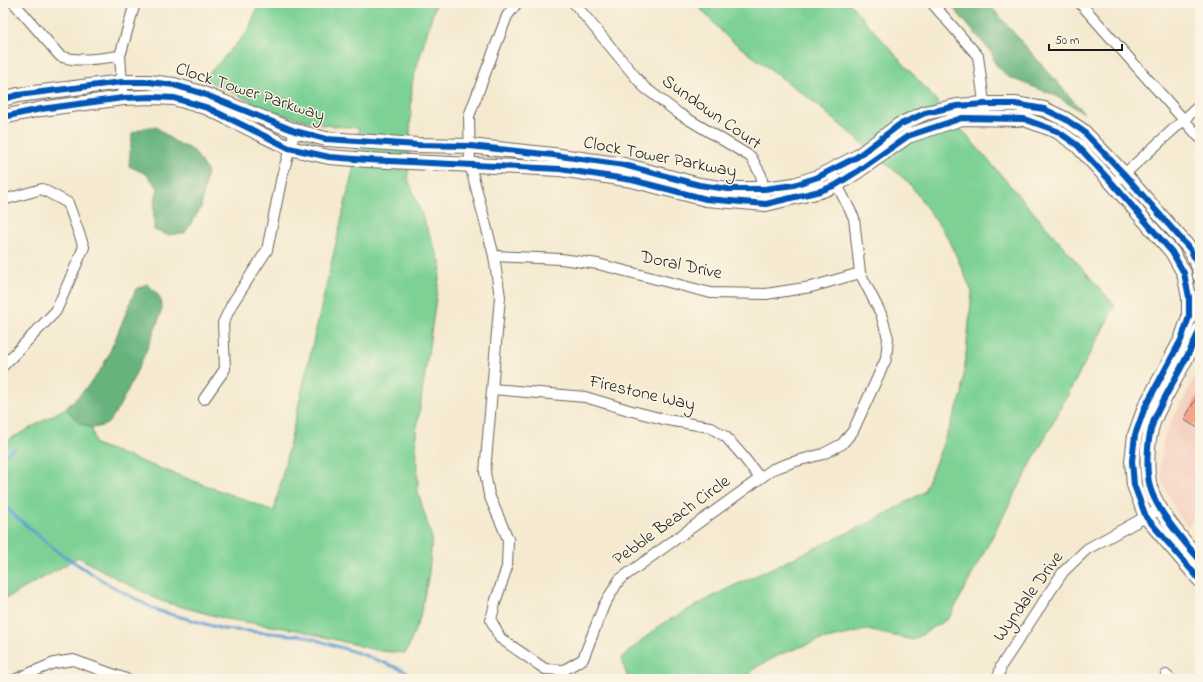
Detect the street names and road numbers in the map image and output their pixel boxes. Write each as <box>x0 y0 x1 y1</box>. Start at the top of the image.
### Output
street label: Clock Tower Parkway <box>172 57 328 129</box>
street label: Sundown Court <box>656 69 766 157</box>
street label: Clock Tower Parkway <box>581 130 739 186</box>
street label: Doral Drive <box>637 244 725 288</box>
street label: Firestone Way <box>585 369 698 419</box>
street label: Pebble Beach Circle <box>608 469 737 573</box>
street label: Wyndale Drive <box>987 546 1071 647</box>

